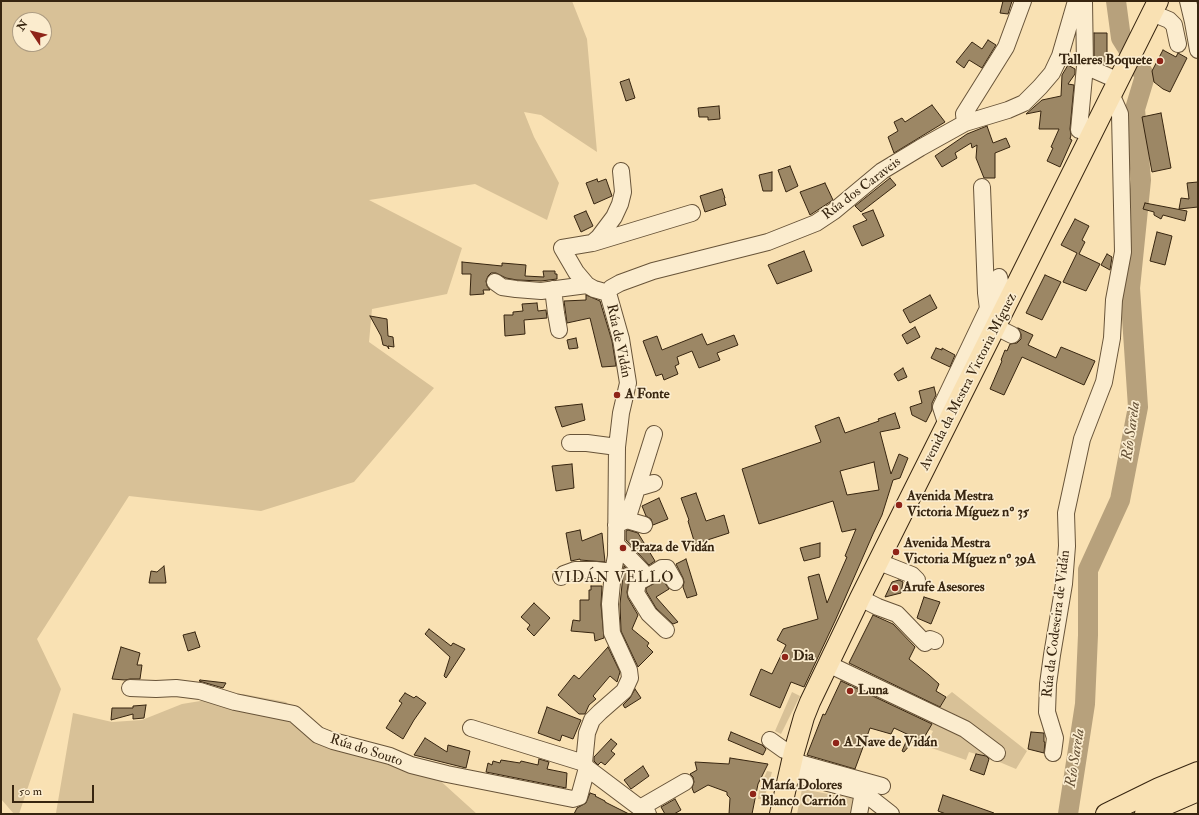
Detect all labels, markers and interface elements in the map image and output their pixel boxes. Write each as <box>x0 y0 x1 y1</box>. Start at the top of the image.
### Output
north arrow <box>12 12 52 52</box>
text: N <box>14 18 31 33</box>
place label: Talleres Boquete <box>1059 53 1152 69</box>
marker: Talleres Boquete <box>1155 56 1165 66</box>
street label: Rúa dos Caraveis <box>819 154 905 224</box>
street label: Avenida da Mestra Victoria Míguez <box>917 290 1021 474</box>
street label: Rúa de Vidán <box>602 303 634 379</box>
place label: A Fonte <box>625 387 670 403</box>
marker: A Fonte <box>612 390 622 400</box>
water label: Río Sarela <box>1119 401 1145 461</box>
place label: Avenida Mestra Victoria Míguez nº 35 <box>907 489 1029 522</box>
marker: Avenida Mestra Victoria Míguez nº 35 <box>894 500 904 510</box>
place label: Avenida Mestra Victoria Míguez nº 39A <box>904 536 1036 568</box>
place label: Praza de Vidán <box>631 540 715 556</box>
marker: Praza de Vidán <box>618 543 628 553</box>
marker: Avenida Mestra Victoria Míguez nº 39A <box>891 547 901 557</box>
street label: Rúa da Codeseira de Vidán <box>1040 549 1074 699</box>
district label: VIDÁN VELLO <box>553 570 675 588</box>
place label: Arufe Asesores <box>903 580 985 596</box>
marker: Arufe Asesores <box>890 583 900 593</box>
place label: Dia <box>793 649 814 665</box>
marker: Dia <box>780 652 790 662</box>
place label: Luna <box>858 683 888 699</box>
marker: Luna <box>845 686 855 696</box>
water label: Río Sarela <box>1062 727 1090 789</box>
street label: Rúa do Souto <box>328 731 404 771</box>
place label: A Nave de Vidán <box>844 735 937 751</box>
marker: A Nave de Vidán <box>831 738 841 748</box>
scale bar <box>14 777 96 803</box>
place label: María Dolores Blanco Carrión <box>761 778 846 810</box>
text: 50 m <box>19 784 42 799</box>
marker: María Dolores Blanco Carrión <box>748 789 758 799</box>

